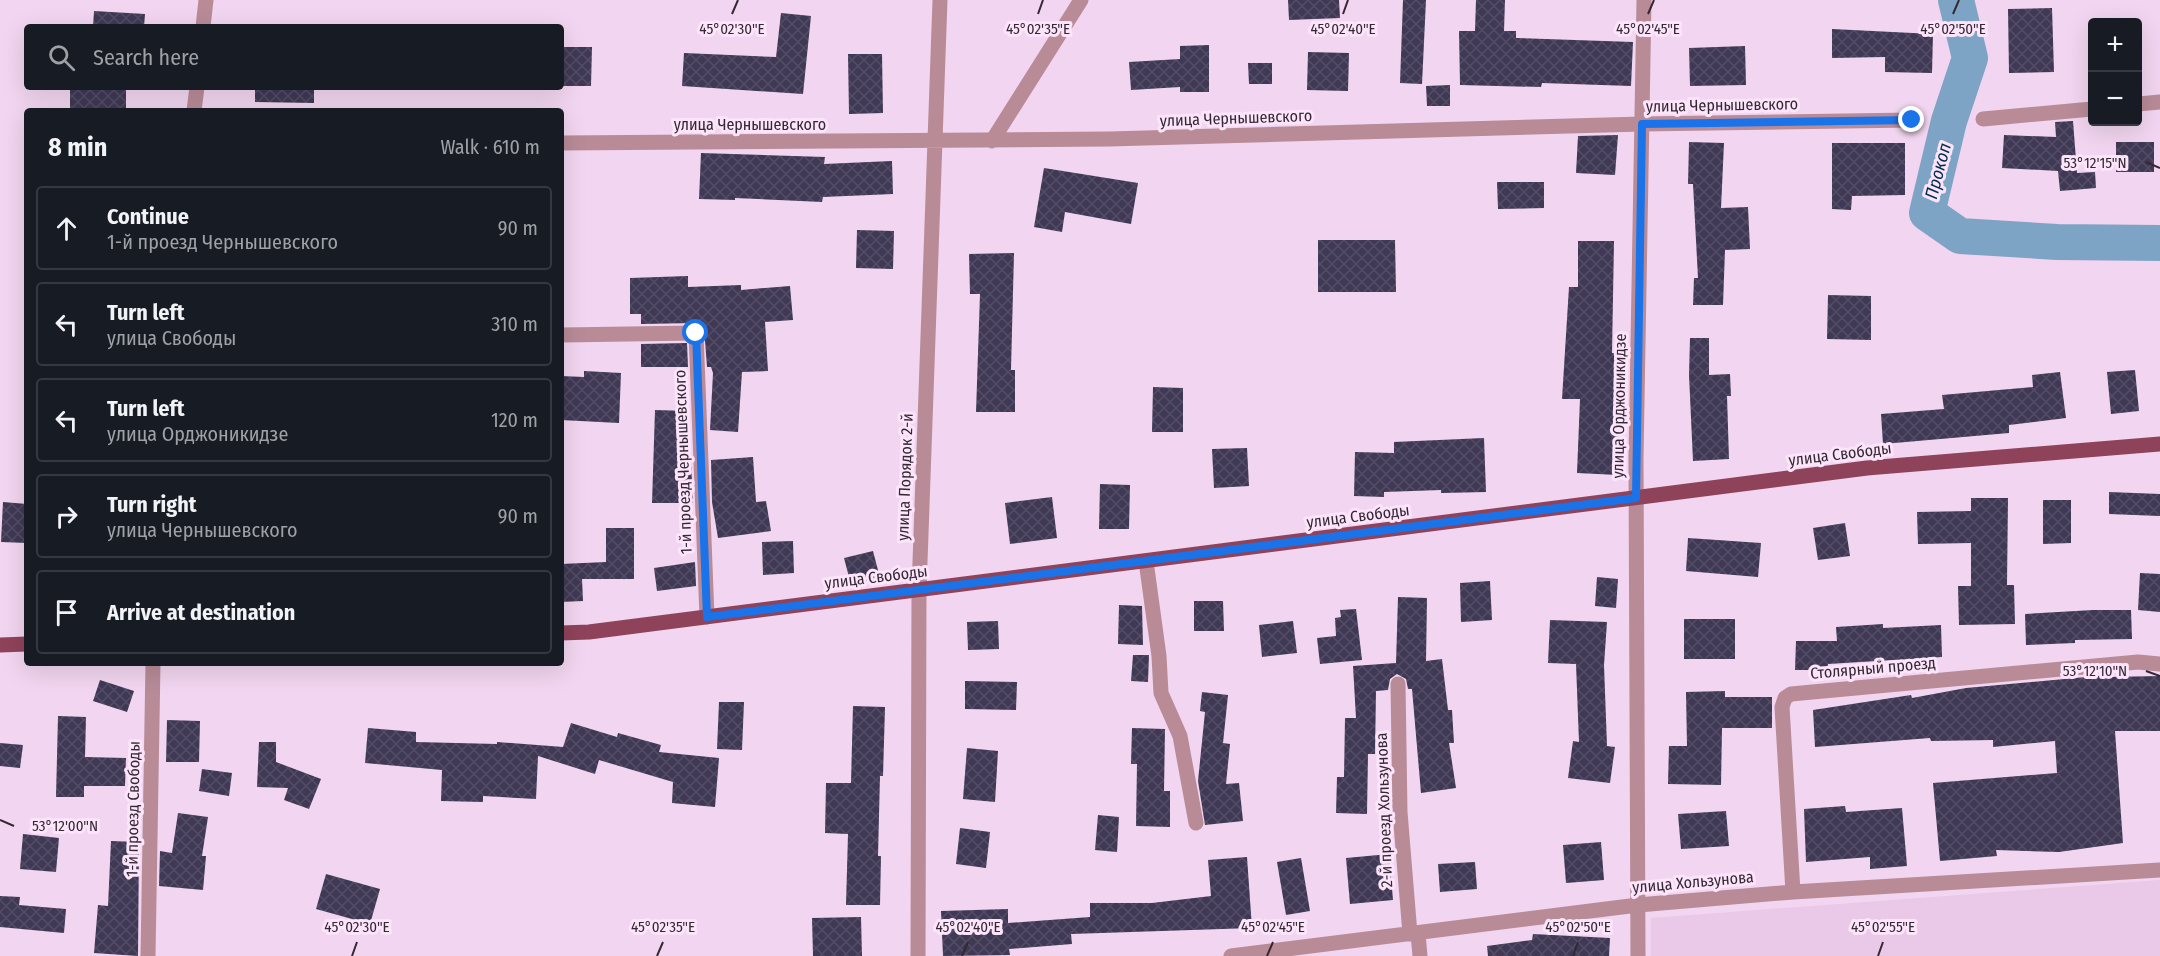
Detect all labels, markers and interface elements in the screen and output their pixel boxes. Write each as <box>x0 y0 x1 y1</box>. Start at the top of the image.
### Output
map controls <box>2088 18 2142 126</box>
button: + <box>2088 18 2142 72</box>
text: 45°02'30"E <box>699 20 765 38</box>
text: 45°02'35"E <box>1006 20 1070 38</box>
text: 45°02'40"E <box>1310 20 1376 38</box>
text: 45°02'45"E <box>1616 20 1680 38</box>
text: 45°02'50"E <box>1920 20 1986 38</box>
search box <box>24 24 564 90</box>
icon: search <box>45 41 78 74</box>
text: Search here <box>93 44 199 71</box>
button: − <box>2088 72 2142 126</box>
street label: улица Чернышевского <box>1646 94 1798 116</box>
street label: улица Чернышевского <box>1160 106 1312 130</box>
route end <box>1898 106 1924 132</box>
street label: улица Чернышевского <box>674 115 826 134</box>
text: 8 min <box>48 132 107 163</box>
text: Walk · 610 m <box>440 135 540 159</box>
water label: Прокоп <box>1920 141 1956 201</box>
text: 53°12'15"N <box>2063 154 2127 172</box>
text: Continue <box>107 203 189 230</box>
icon: ahead <box>50 212 83 245</box>
text: 90 m <box>498 216 538 240</box>
text: 1-й проезд Чернышевского <box>107 230 338 254</box>
text: Turn left <box>107 299 185 326</box>
icon: left <box>50 308 83 341</box>
text: 310 m <box>491 312 538 336</box>
route start <box>682 319 708 345</box>
text: улица Свободы <box>107 326 236 350</box>
street label: улица Орджоникидзе <box>1608 333 1630 479</box>
street label: 1-й проезд Чернышевского <box>670 369 696 555</box>
text: Turn left <box>107 395 185 422</box>
icon: left <box>50 404 83 437</box>
text: 120 m <box>491 408 538 432</box>
street label: улица Порядок 2-й <box>893 413 917 541</box>
text: улица Орджоникидзе <box>107 422 288 446</box>
street label: улица Свободы <box>1788 438 1892 470</box>
text: Turn right <box>107 491 196 518</box>
icon: right <box>50 500 83 533</box>
street label: улица Свободы <box>1306 500 1410 532</box>
text: 90 m <box>498 504 538 528</box>
text: улица Чернышевского <box>107 518 297 542</box>
street label: улица Свободы <box>824 561 928 593</box>
icon: arrive <box>50 596 83 629</box>
text: Arrive at destination <box>107 599 295 626</box>
street label: Столярный проезд <box>1810 653 1936 683</box>
text: 53°12'10"N <box>2063 662 2127 680</box>
street label: 2-й проезд Хользунова <box>1372 732 1396 888</box>
street label: 1-й проезд Свободы <box>122 741 144 877</box>
text: 53°12'00"N <box>32 817 98 835</box>
street label: улица Хользунова <box>1632 867 1755 897</box>
text: 45°02'30"E <box>324 918 390 936</box>
text: 45°02'35"E <box>631 918 695 936</box>
text: 45°02'40"E <box>935 918 1001 936</box>
text: 45°02'45"E <box>1241 918 1305 936</box>
text: 45°02'50"E <box>1545 918 1611 936</box>
text: 45°02'55"E <box>1851 918 1915 936</box>

